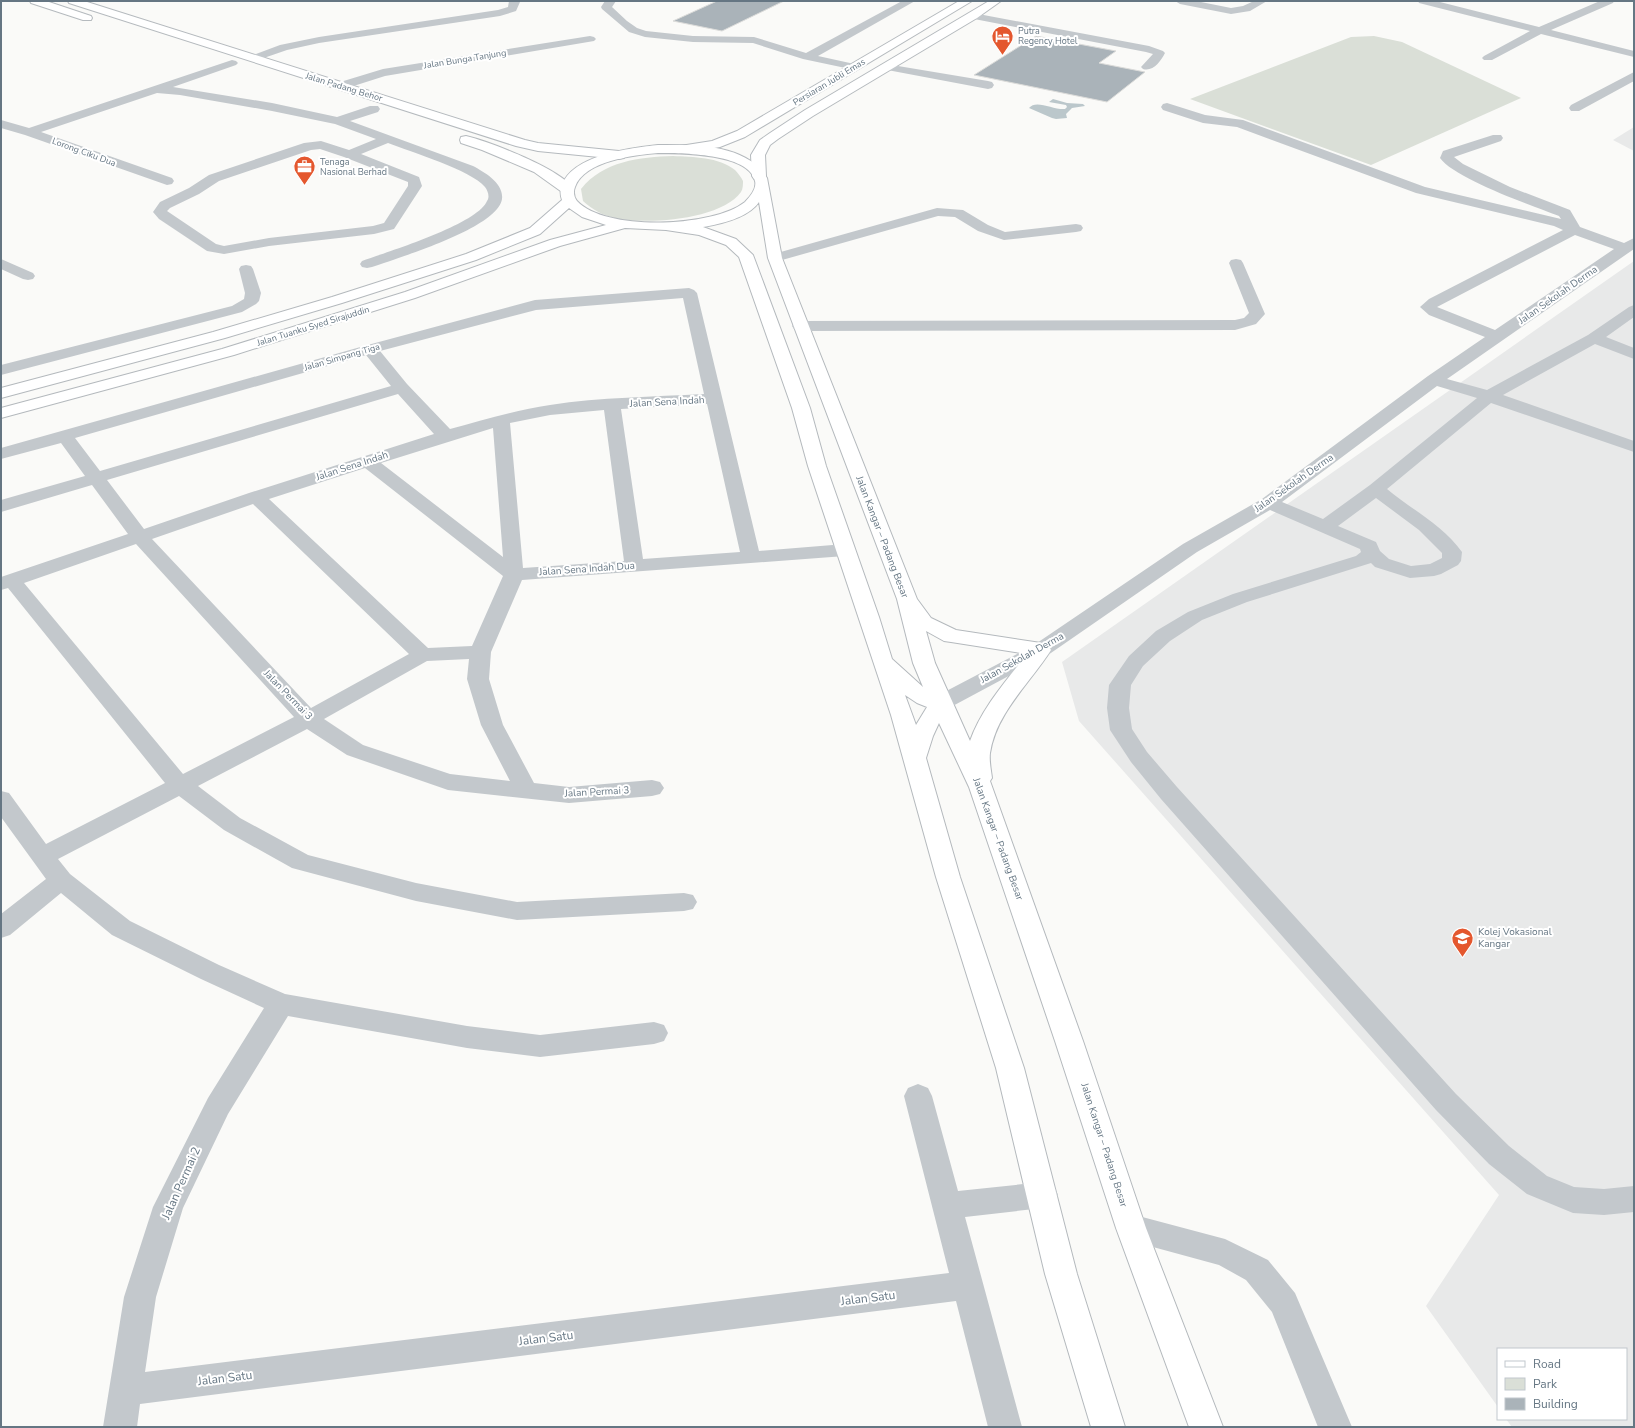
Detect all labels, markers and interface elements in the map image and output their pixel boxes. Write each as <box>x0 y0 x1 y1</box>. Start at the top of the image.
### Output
hotel icon: Putra Regency Hotel <box>989 23 1015 56</box>
place label: Putra Regency Hotel <box>1018 25 1078 47</box>
street label: Jalan Bunga Tanjung <box>422 47 507 72</box>
street label: Persiaran Jubli Emas <box>791 56 867 108</box>
street label: Jalan Padang Behor <box>303 69 385 105</box>
street label: Lorong Ciku Dua <box>50 135 118 169</box>
office icon: Tenaga Nasional Berhad <box>292 154 318 187</box>
place label: Tenaga Nasional Berhad <box>320 156 387 178</box>
street label: Jalan Sekolah Derma <box>1515 262 1600 328</box>
street label: Jalan Tuanku Syed Sirajuddin <box>254 303 371 349</box>
street label: Jalan Simpang Tiga <box>302 340 381 374</box>
street label: Jalan Sena Indah <box>628 393 705 411</box>
street label: Jalan Sena Indah <box>313 448 390 485</box>
street label: Jalan Sekolah Derma <box>1251 450 1336 516</box>
street label: Jalan Kangar – Padang Besar <box>852 473 912 600</box>
street label: Jalan Sena Indah Dua <box>538 559 635 579</box>
street label: Jalan Sekolah Derma <box>977 629 1066 687</box>
street label: Jalan Permai 3 <box>260 666 316 723</box>
street label: Jalan Kangar – Padang Besar <box>969 775 1027 903</box>
street label: Jalan Permai 3 <box>563 783 630 801</box>
school or university icon: Kolej Vokasional Kangar <box>1449 925 1475 958</box>
place label: Kolej Vokasional Kangar <box>1478 925 1552 951</box>
street label: Jalan Kangar – Padang Besar <box>1077 1080 1131 1209</box>
street label: Jalan Permai 2 <box>157 1144 204 1223</box>
street label: Jalan Satu <box>839 1287 896 1309</box>
street label: Jalan Satu <box>517 1327 574 1349</box>
legend <box>1497 1348 1627 1420</box>
text: Road <box>1533 1356 1561 1372</box>
street label: Jalan Satu <box>196 1367 253 1389</box>
text: Park <box>1533 1376 1558 1392</box>
text: Building <box>1533 1396 1578 1412</box>

